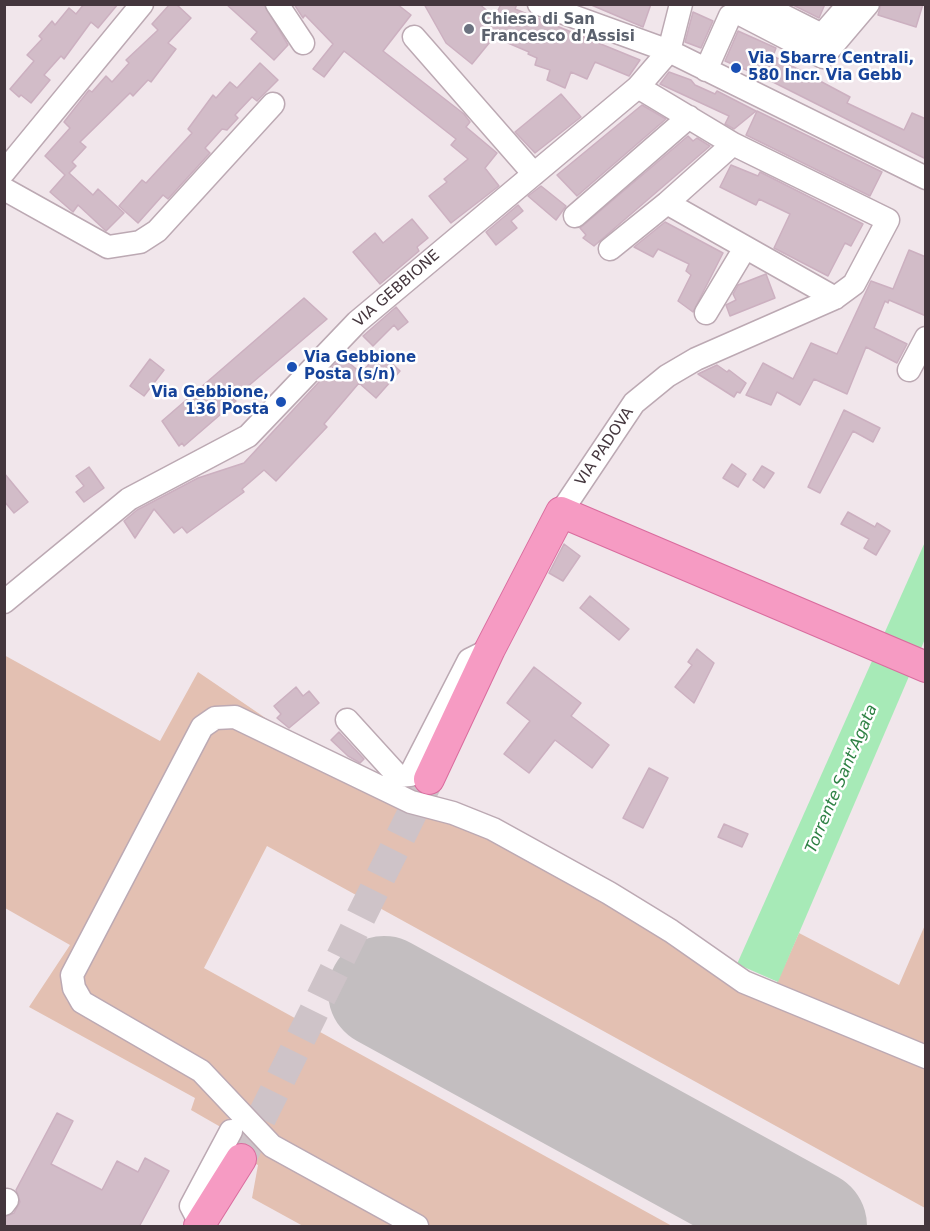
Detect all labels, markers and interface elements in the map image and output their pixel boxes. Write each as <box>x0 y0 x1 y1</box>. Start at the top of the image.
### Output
place label: Chiesa di San Francesco d'Assisi <box>481 11 635 46</box>
marker: Chiesa di San Francesco d'Assisi <box>462 22 476 36</box>
place label: Via Sbarre Centrali, 580 Incr. Via Gebb <box>748 50 914 85</box>
marker: Via Sbarre Centrali, 580 Incr. Via Gebb <box>729 61 743 75</box>
street label: VIA GEBBIONE <box>350 247 444 331</box>
place label: Via Gebbione Posta (s/n) <box>304 349 416 384</box>
marker: Via Gebbione Posta (s/n) <box>285 360 299 374</box>
place label: Via Gebbione, 136 Posta <box>151 384 269 419</box>
marker: Via Gebbione, 136 Posta <box>274 395 288 409</box>
street label: VIA PADOVA <box>572 404 638 490</box>
water label: Torrente Sant'Agata <box>802 702 882 856</box>

